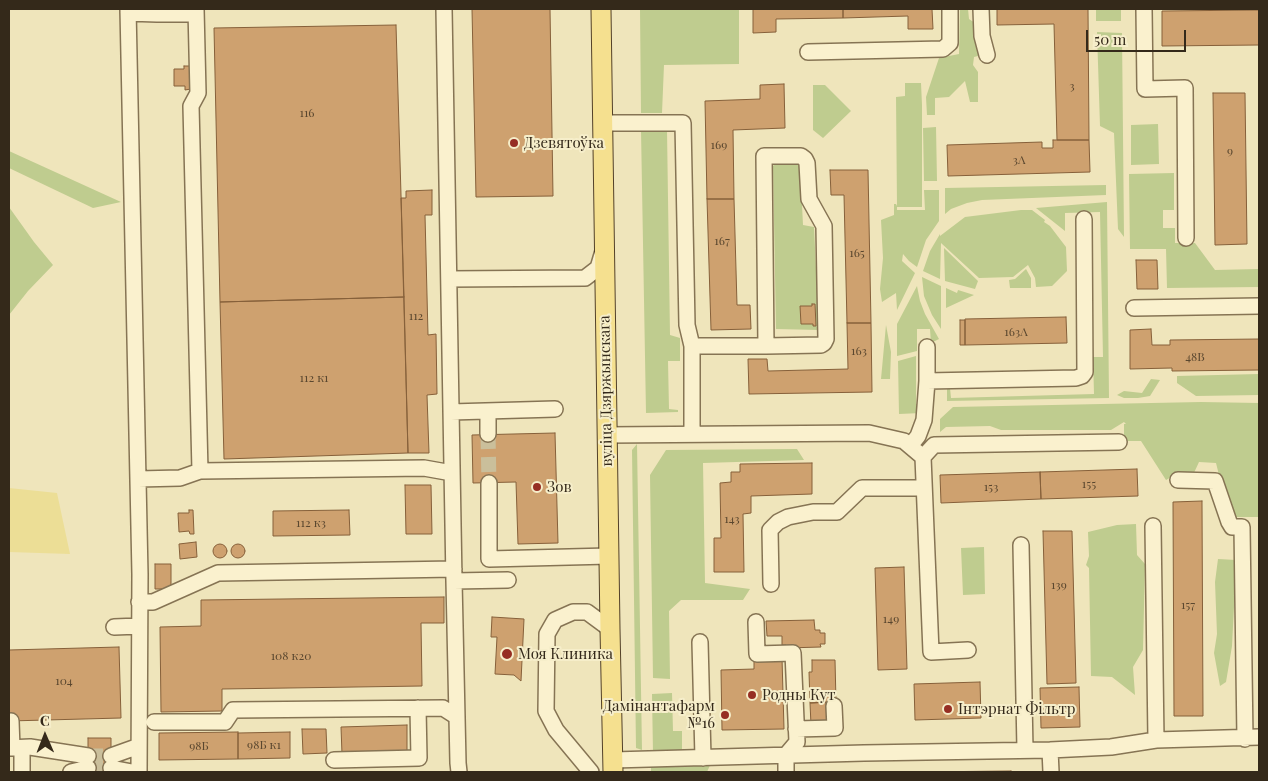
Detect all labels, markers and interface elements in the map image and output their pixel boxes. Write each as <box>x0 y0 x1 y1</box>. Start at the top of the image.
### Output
scale bar <box>1088 20 1188 52</box>
text: 50 m <box>1094 29 1126 49</box>
house number: 3 <box>1069 79 1075 93</box>
house number: 116 <box>299 106 315 120</box>
place label: Дзевятоўка <box>524 134 604 152</box>
marker: Дзевятоўка <box>508 137 520 149</box>
house number: 169 <box>711 138 727 152</box>
house number: 9 <box>1227 144 1233 158</box>
house number: 3А <box>1013 153 1025 167</box>
house number: 167 <box>714 234 730 248</box>
house number: 165 <box>849 246 865 260</box>
house number: 112 <box>409 309 423 323</box>
street label: вуліца Дзяржынскага <box>596 315 616 467</box>
house number: 163А <box>1004 325 1028 339</box>
house number: 163 <box>851 344 867 358</box>
house number: 48В <box>1185 350 1205 364</box>
house number: 112 к1 <box>300 371 328 385</box>
house number: 155 <box>1082 477 1096 491</box>
place label: Зов <box>547 478 572 496</box>
house number: 153 <box>984 480 998 494</box>
marker: Зов <box>531 481 543 493</box>
house number: 143 <box>724 512 740 526</box>
house number: 112 к3 <box>296 516 326 530</box>
house number: 139 <box>1051 578 1067 592</box>
house number: 157 <box>1181 598 1195 612</box>
house number: 149 <box>883 612 899 626</box>
place label: Моя Клиника <box>518 645 613 663</box>
marker: Моя Клиника <box>500 647 514 661</box>
house number: 108 к20 <box>271 649 311 663</box>
house number: 104 <box>55 674 73 688</box>
place label: Родны Кут <box>762 686 836 704</box>
marker: Родны Кут <box>746 689 758 701</box>
place label: Дамінантафарм №16 <box>603 697 715 732</box>
place label: Інтэрнат Фільтр <box>958 700 1075 718</box>
marker: Інтэрнат Фільтр <box>942 703 954 715</box>
marker: Дамінантафарм №16 <box>719 709 731 721</box>
north arrow <box>20 711 70 761</box>
text: С <box>40 711 50 730</box>
house number: 98Б к1 <box>247 738 281 752</box>
house number: 98Б <box>189 739 209 753</box>

